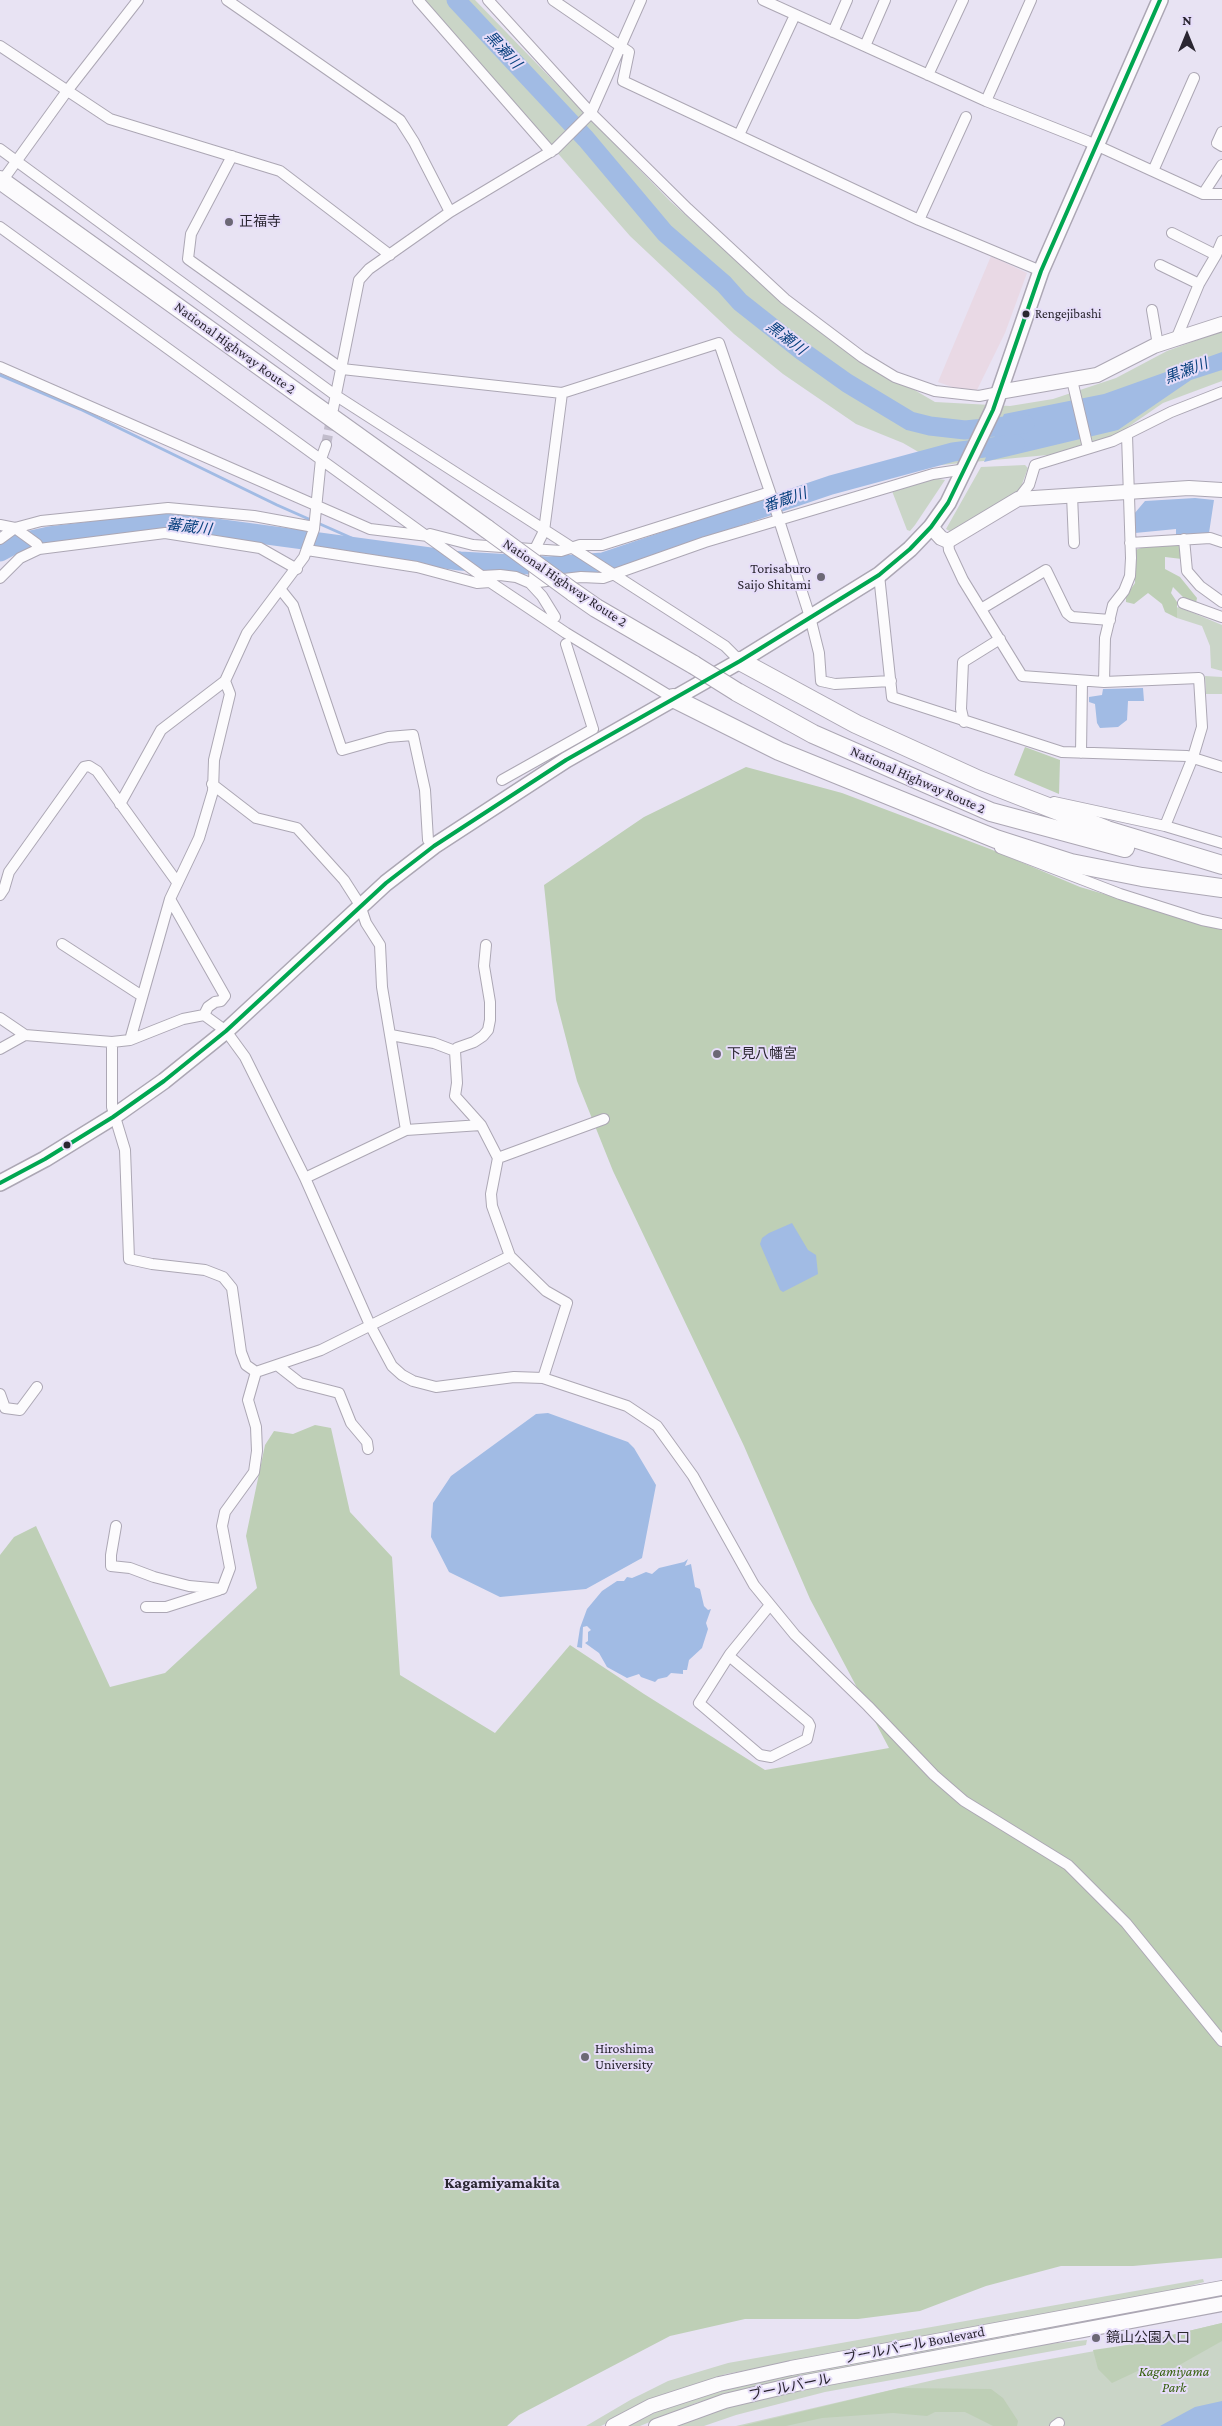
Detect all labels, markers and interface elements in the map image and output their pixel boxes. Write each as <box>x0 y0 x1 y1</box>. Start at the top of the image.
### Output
north arrow <box>1162 10 1212 60</box>
text: N <box>1182 12 1192 28</box>
water label: 黒瀬川 <box>481 27 525 73</box>
place label: 正福寺 <box>239 214 281 230</box>
marker: 正福寺 <box>223 216 235 228</box>
street label: National Highway Route 2 <box>171 298 299 398</box>
place label: Rengejibashi <box>1035 306 1101 322</box>
marker: Rengejibashi <box>1021 309 1031 319</box>
water label: 黒瀬川 <box>763 317 809 359</box>
water label: 黒瀬川 <box>1162 355 1210 387</box>
water label: 番蔵川 <box>761 484 809 516</box>
water label: 蕃蔵川 <box>166 515 212 539</box>
street label: National Highway Route 2 <box>500 535 630 631</box>
place label: Torisaburo Saijo Shitami <box>738 561 811 594</box>
marker: Torisaburo Saijo Shitami <box>815 571 827 583</box>
street label: National Highway Route 2 <box>848 743 988 817</box>
place label: 下見八幡宮 <box>727 1046 797 1062</box>
marker: 下見八幡宮 <box>711 1048 723 1060</box>
unlabelled marker <box>62 1140 72 1150</box>
place label: Hiroshima University <box>595 2041 654 2074</box>
marker: Hiroshima University <box>579 2051 591 2063</box>
district label: Kagamiyamakita <box>444 2173 560 2193</box>
street label: ブールバール Boulevard <box>842 2323 986 2367</box>
place label: 鏡山公園入口 <box>1106 2330 1190 2346</box>
marker: 鏡山公園入口 <box>1090 2332 1102 2344</box>
park label: Kagamiyama Park <box>1139 2364 1209 2396</box>
street label: ブールバール <box>747 2370 833 2404</box>

